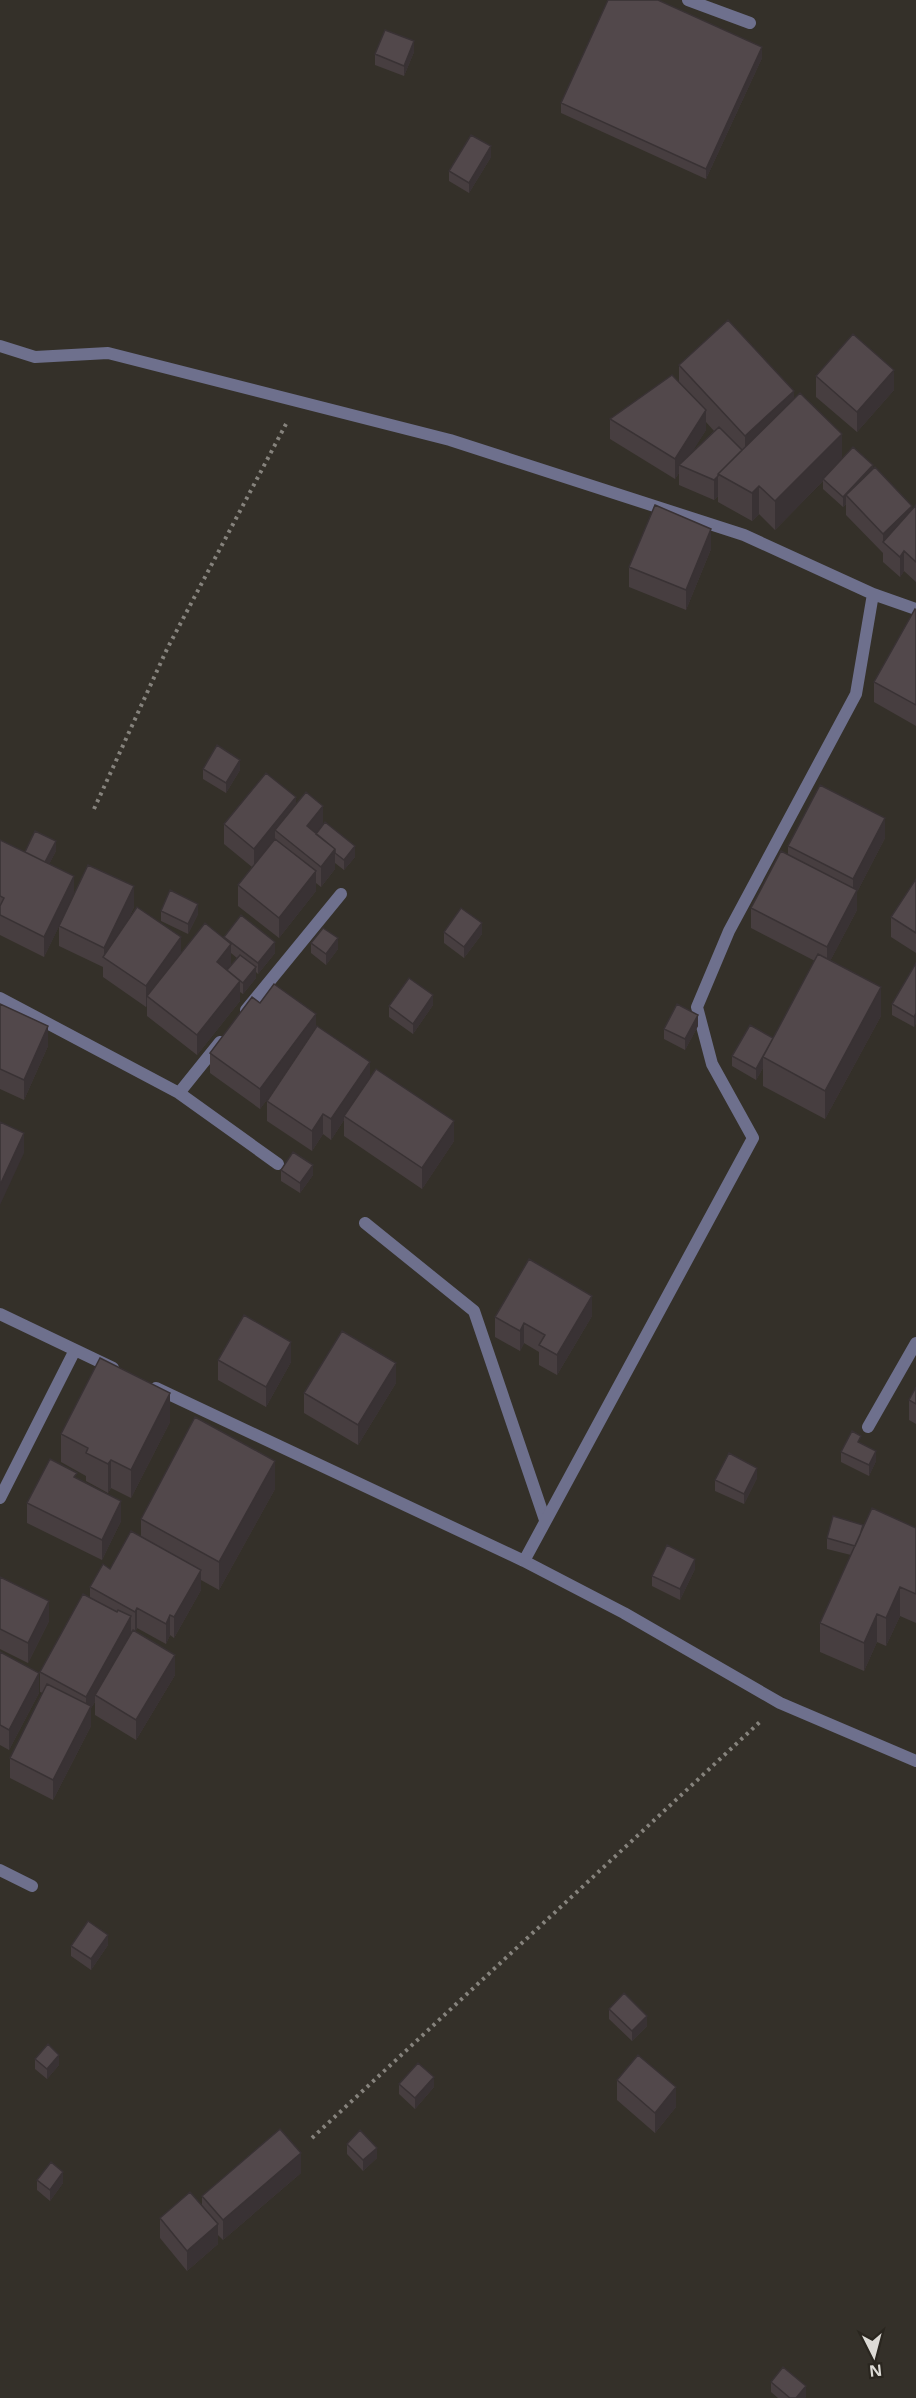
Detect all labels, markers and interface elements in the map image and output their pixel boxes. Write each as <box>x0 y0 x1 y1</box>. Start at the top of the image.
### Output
north arrow <box>844 2326 904 2386</box>
text: N <box>868 2359 883 2383</box>

